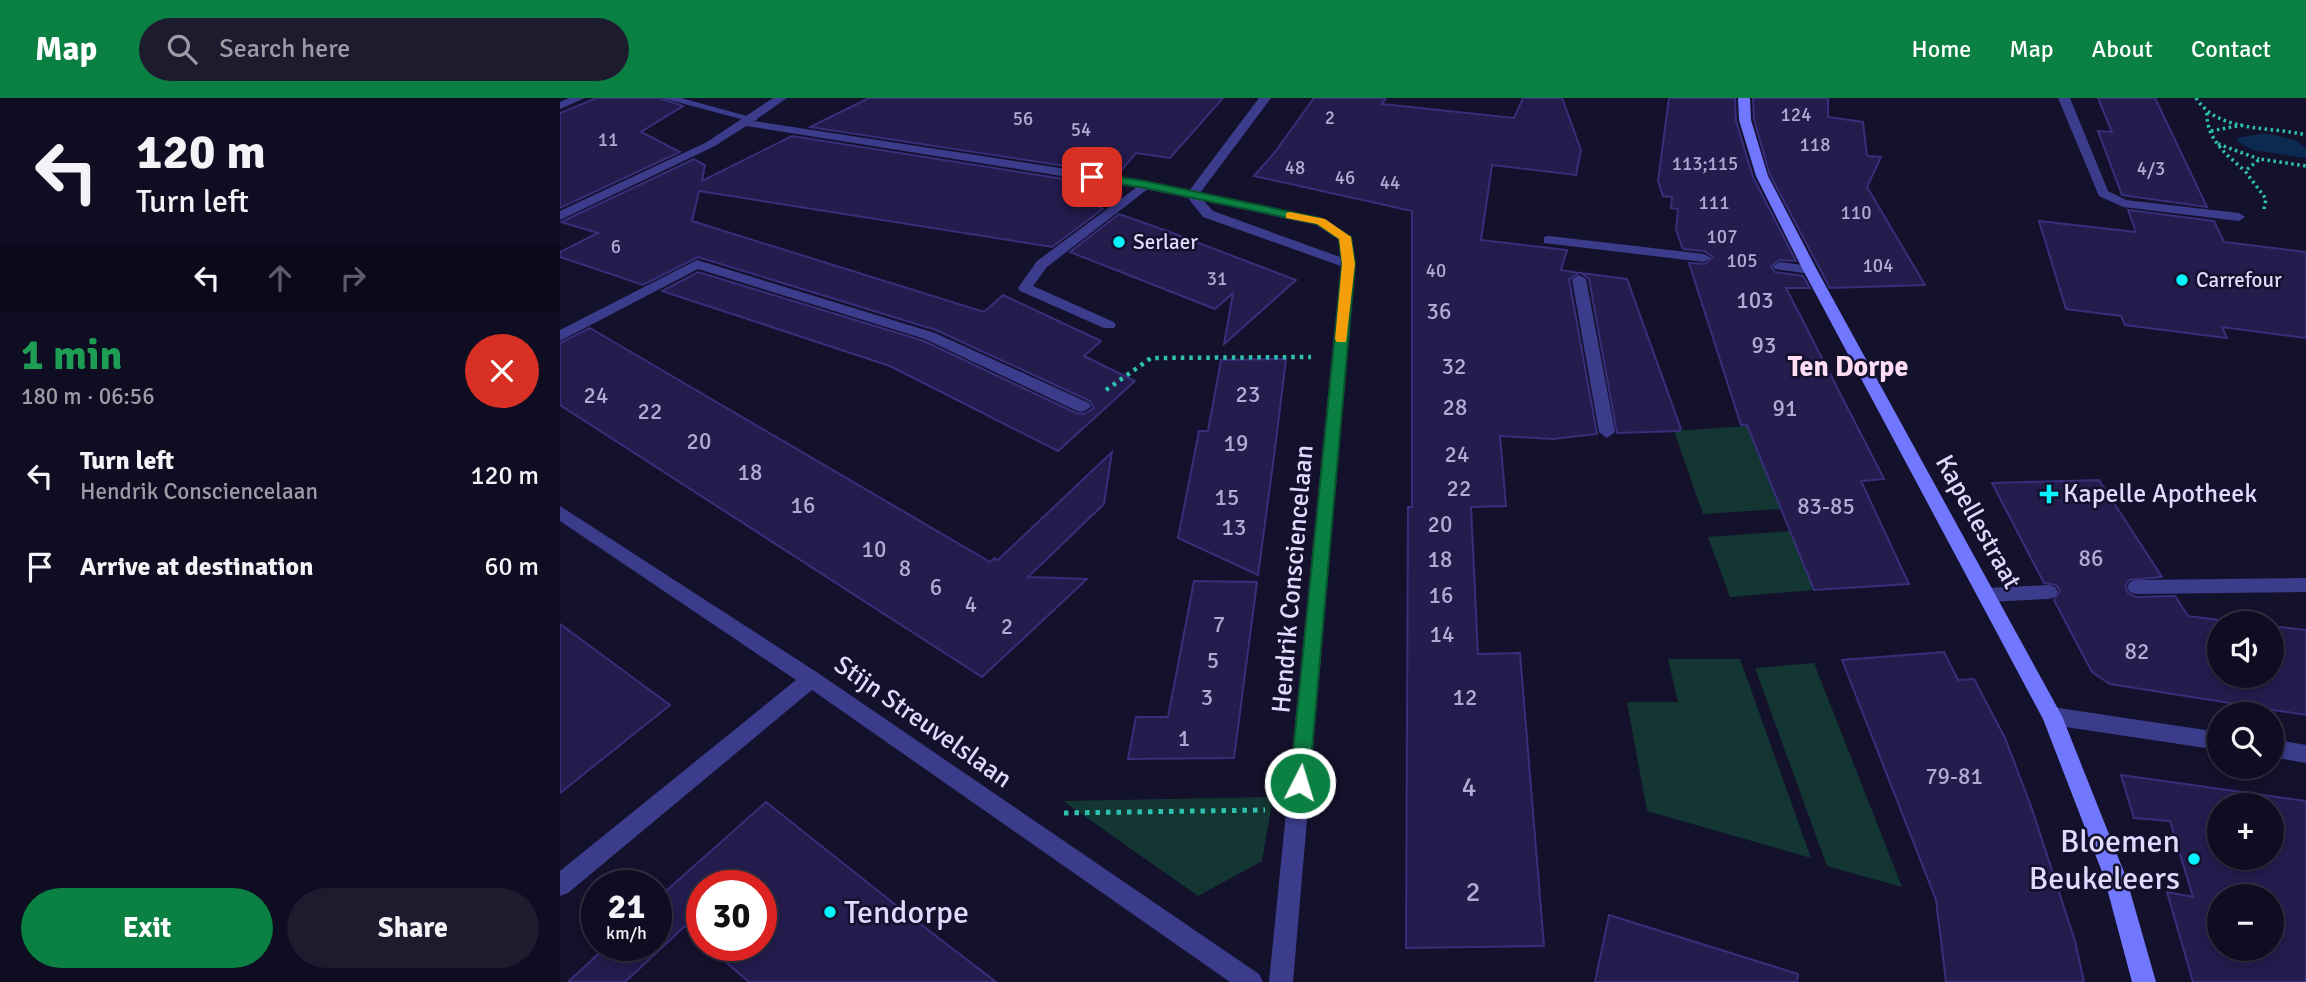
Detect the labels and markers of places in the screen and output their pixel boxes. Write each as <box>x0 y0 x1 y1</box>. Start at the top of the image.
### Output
pin <box>1062 147 1122 207</box>
place label: Serlaer <box>1133 229 1198 255</box>
marker: Serlaer <box>1111 234 1127 250</box>
place label: Carrefour <box>2196 267 2282 293</box>
marker: Carrefour <box>2174 272 2190 288</box>
place label: Kapelle Apotheek <box>2063 478 2257 510</box>
marker: Kapelle Apotheek <box>2041 486 2057 502</box>
place label: Bloemen Beukeleers <box>2029 822 2180 898</box>
marker: Bloemen Beukeleers <box>2186 851 2202 867</box>
place label: Tendorpe <box>844 893 969 932</box>
marker: Tendorpe <box>822 904 838 920</box>

